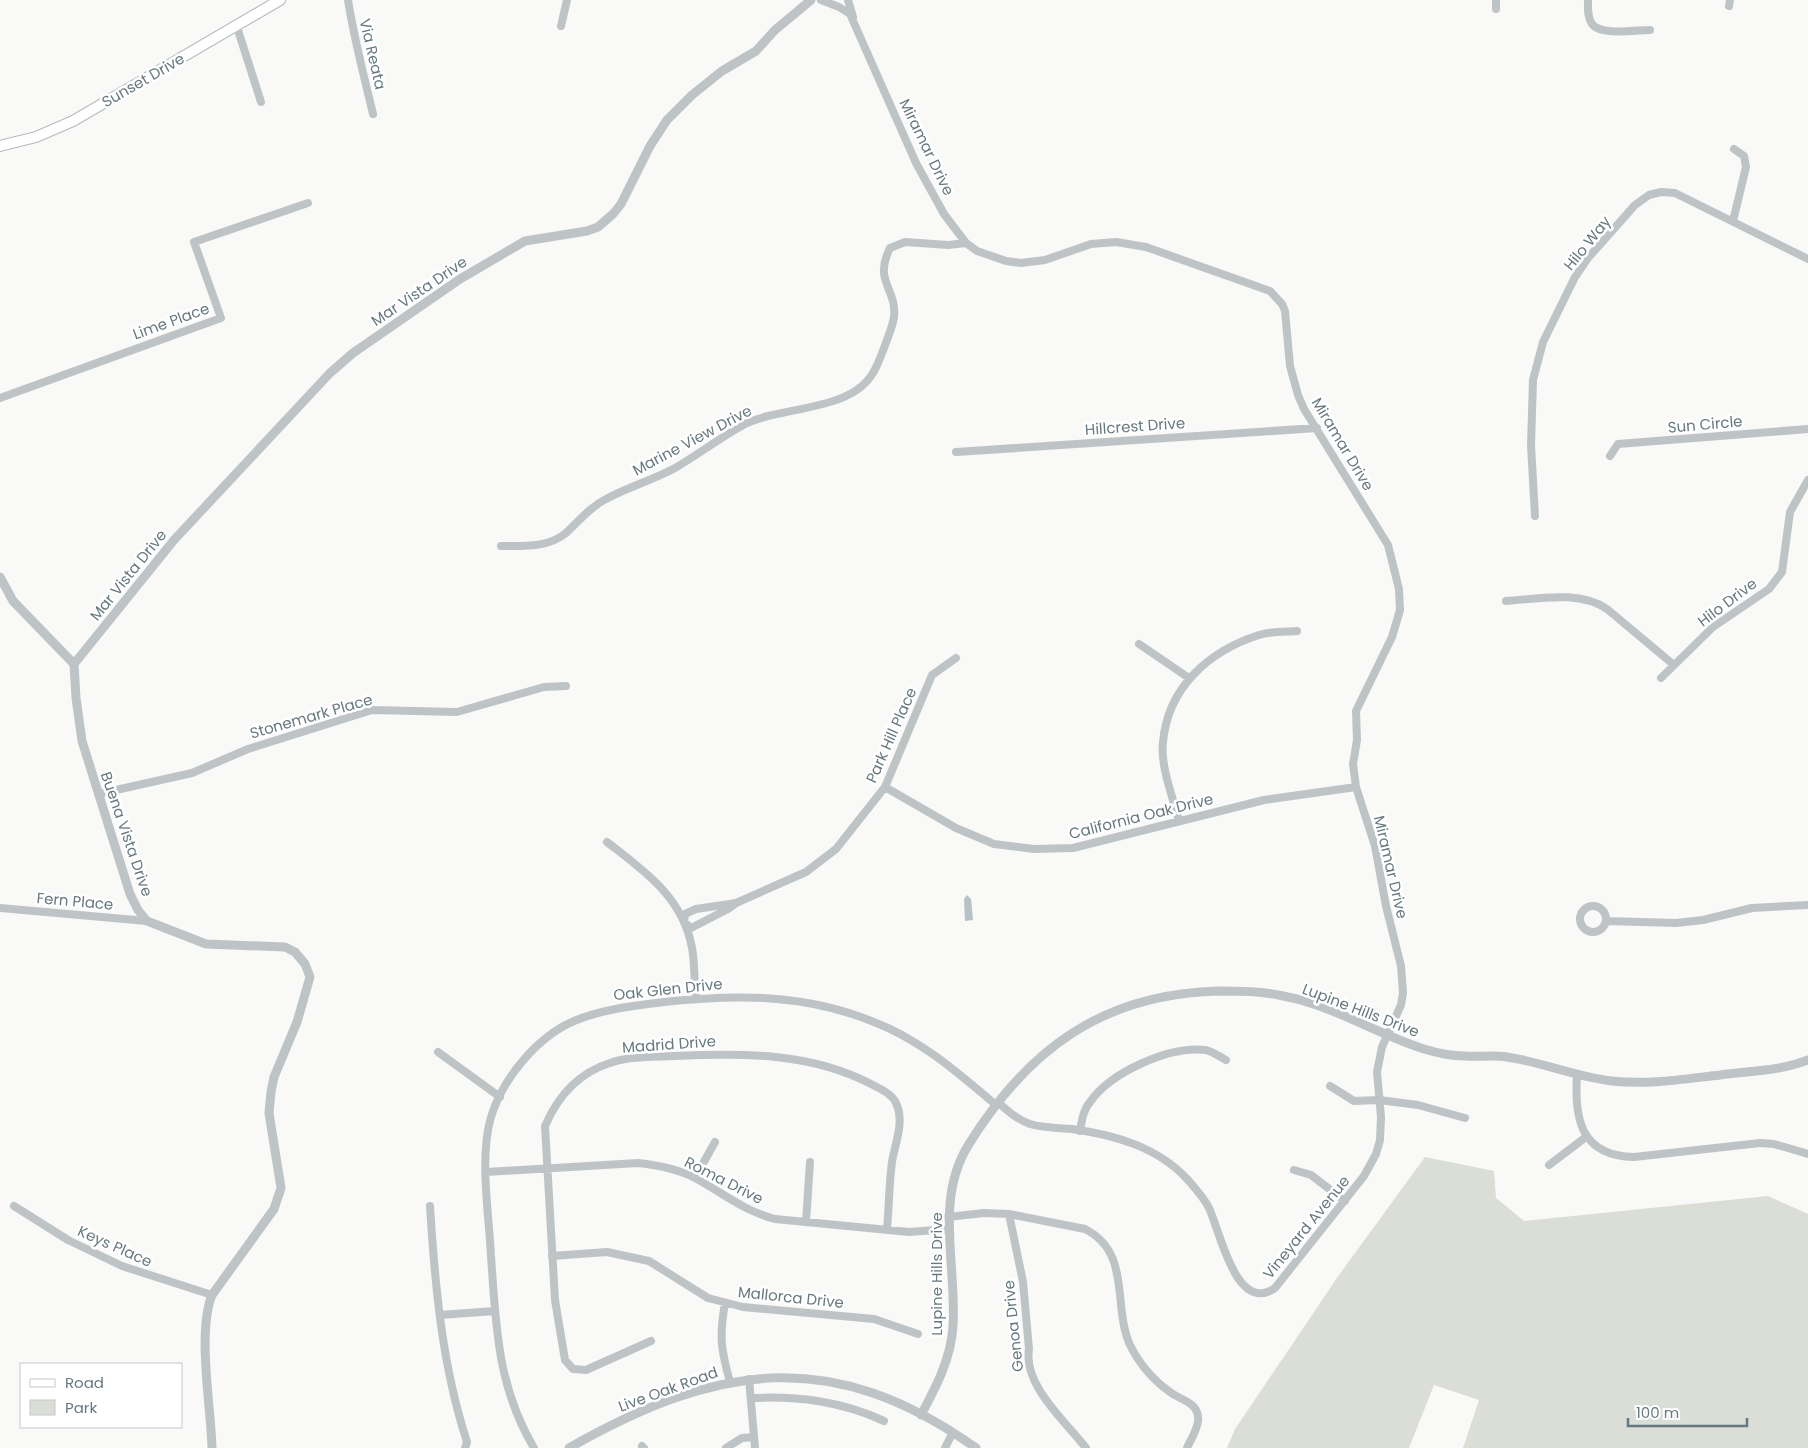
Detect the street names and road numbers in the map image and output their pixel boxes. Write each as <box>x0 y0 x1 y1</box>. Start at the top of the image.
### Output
street label: Via Reata <box>355 16 391 92</box>
street label: Sunset Drive <box>98 48 188 112</box>
street label: Miramar Drive <box>895 95 959 199</box>
street label: Hilo Way <box>1559 211 1616 275</box>
street label: Mar Vista Drive <box>367 251 471 331</box>
street label: Lime Place <box>130 297 212 345</box>
street label: Miramar Drive <box>1307 394 1379 494</box>
street label: Marine View Drive <box>629 400 755 480</box>
street label: Sun Circle <box>1667 410 1743 438</box>
street label: Hillcrest Drive <box>1084 412 1186 440</box>
street label: Mar Vista Drive <box>85 525 171 625</box>
street label: Hilo Drive <box>1693 573 1761 631</box>
street label: Park Hill Place <box>861 684 921 786</box>
street label: Stonemark Place <box>247 688 375 744</box>
street label: Buena Vista Drive <box>96 769 158 899</box>
street label: California Oak Drive <box>1067 788 1215 844</box>
street label: Miramar Drive <box>1369 813 1413 921</box>
street label: Fern Place <box>36 887 114 915</box>
street label: Oak Glen Drive <box>612 973 724 1005</box>
street label: Lupine Hills Drive <box>1299 978 1423 1042</box>
street label: Madrid Drive <box>621 1030 717 1058</box>
street label: Roma Drive <box>681 1151 767 1209</box>
street label: Vineyard Avenue <box>1258 1171 1354 1283</box>
street label: Lupine Hills Drive <box>926 1212 947 1336</box>
street label: Keys Place <box>74 1220 156 1272</box>
street label: Genoa Drive <box>998 1279 1028 1373</box>
street label: Mallorca Drive <box>737 1281 845 1313</box>
street label: Live Oak Road <box>615 1361 721 1417</box>

